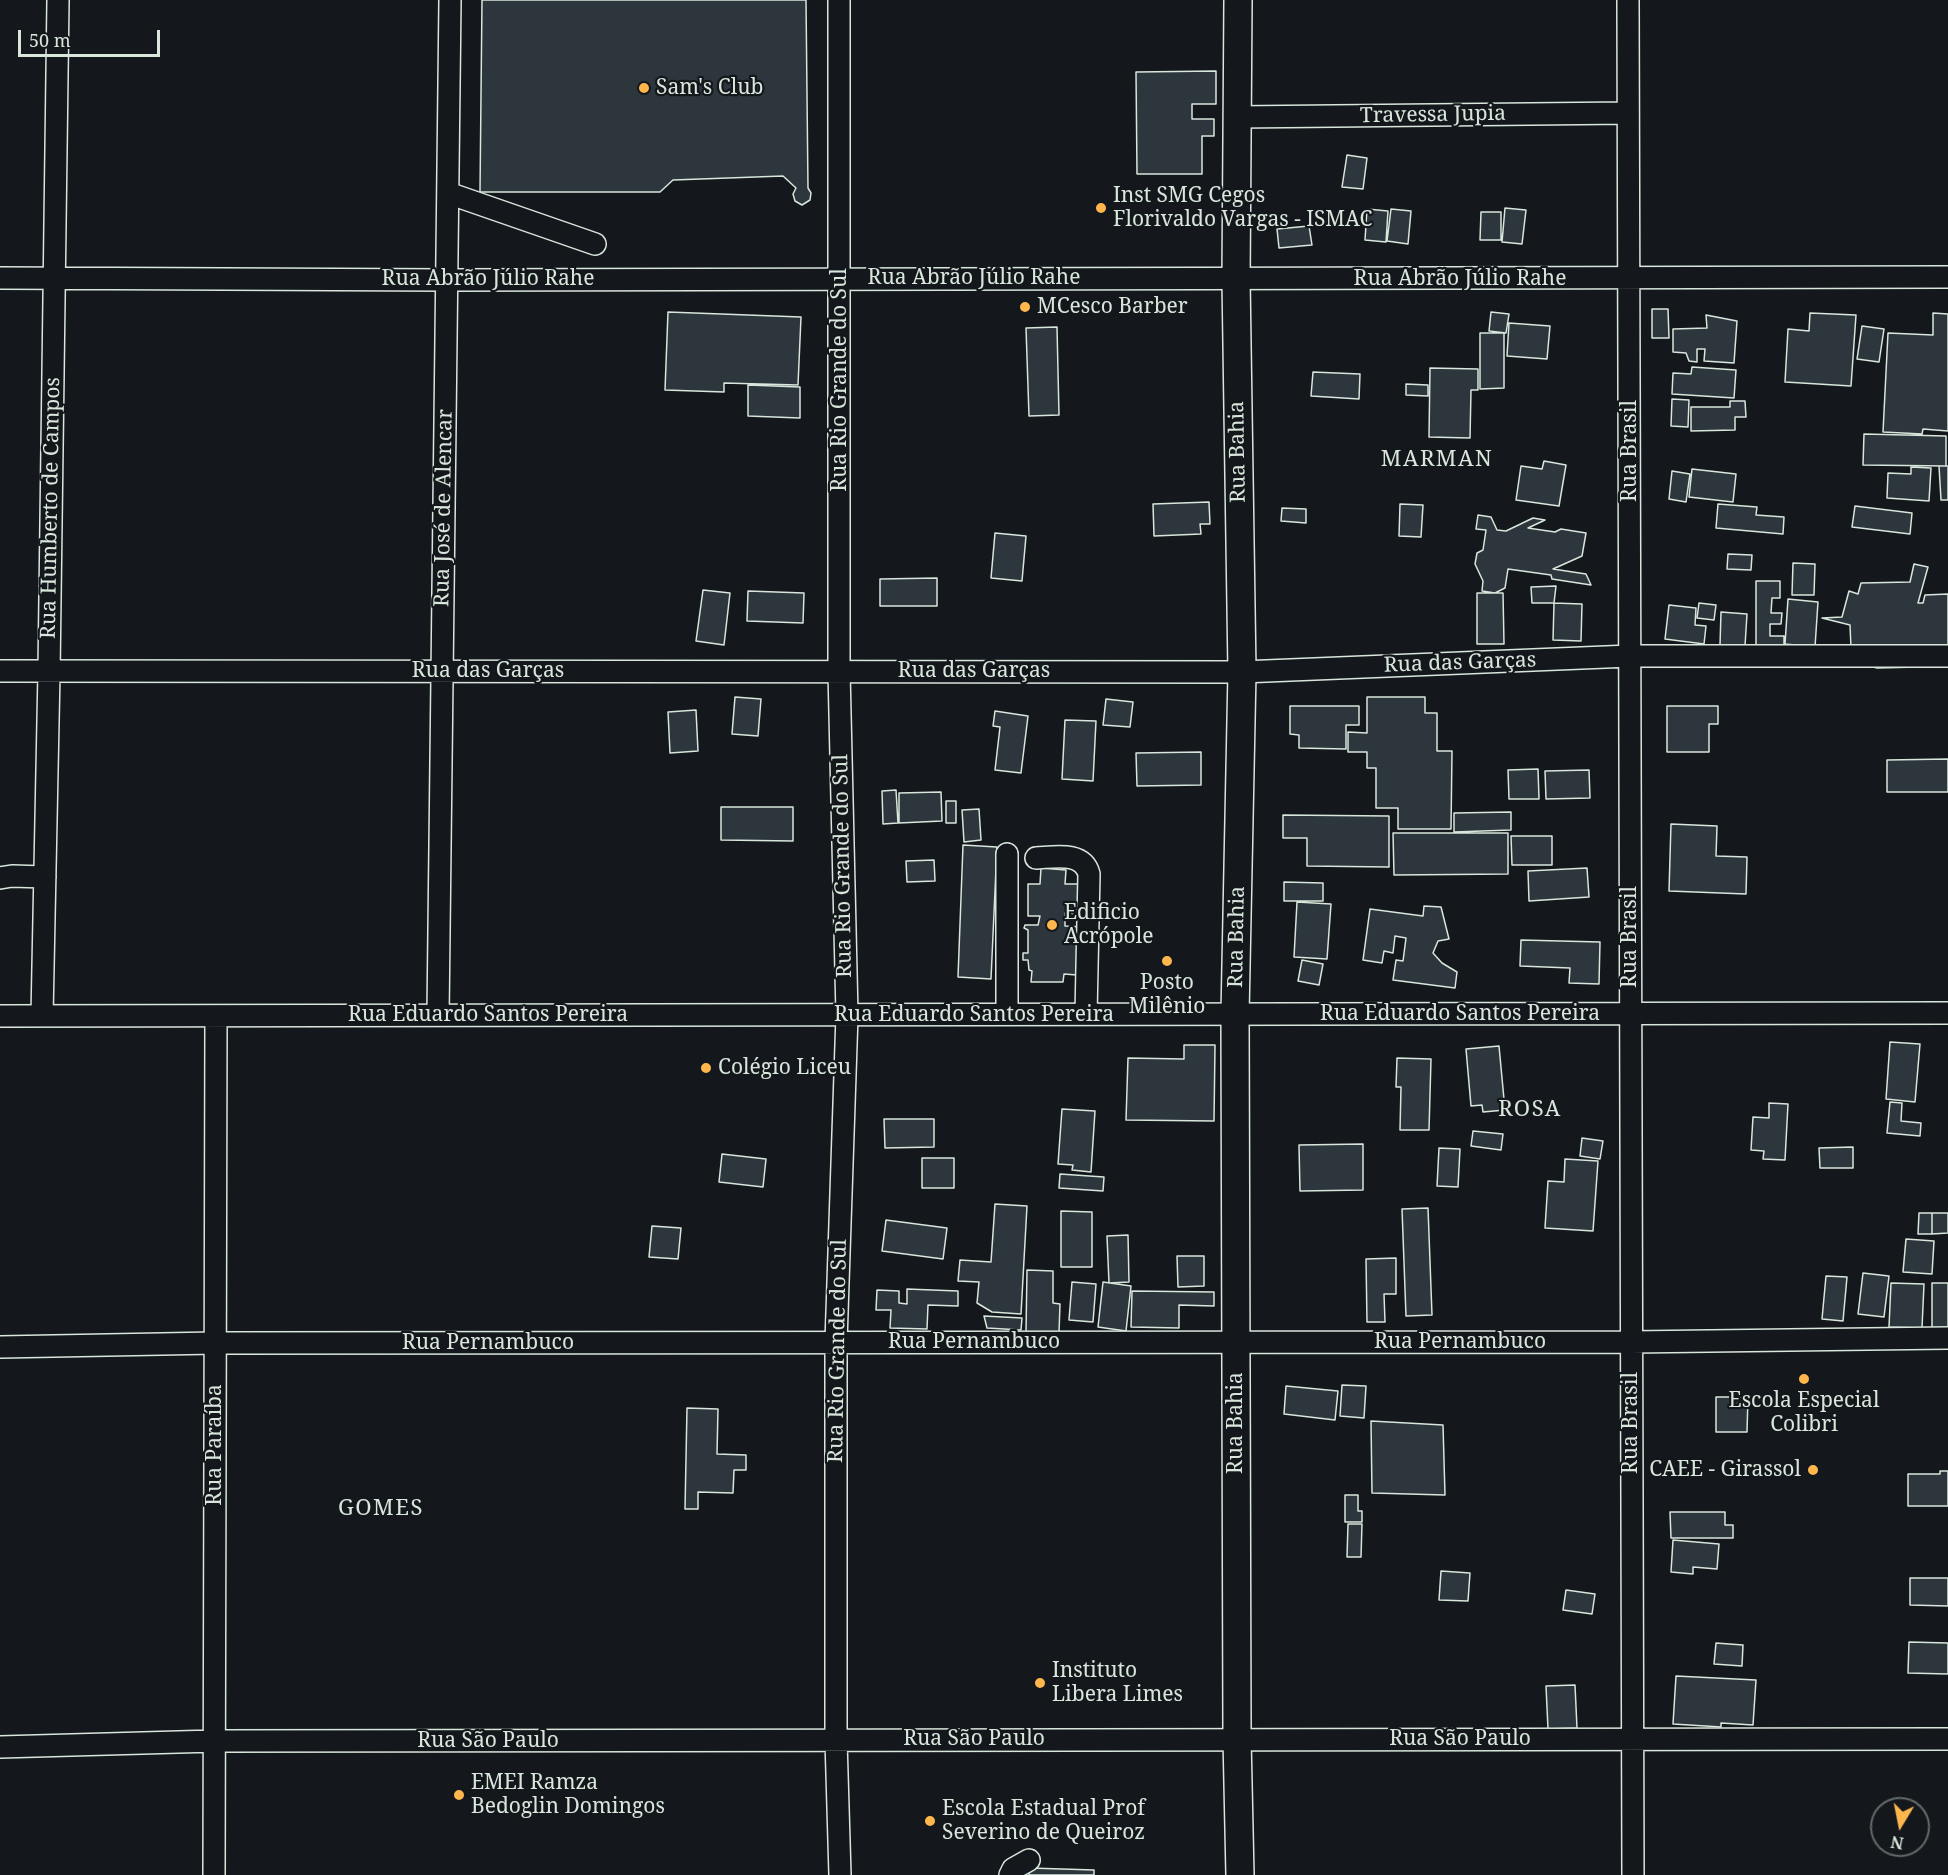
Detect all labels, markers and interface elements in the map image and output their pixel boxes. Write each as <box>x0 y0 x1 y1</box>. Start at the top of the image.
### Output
scale bar <box>21 18 164 56</box>
text: 50 m <box>29 28 71 52</box>
place label: Sam's Club <box>656 75 763 101</box>
marker: Sam's Club <box>637 81 651 95</box>
street label: Travessa Jupia <box>1360 101 1506 129</box>
place label: Inst SMG Cegos Florivaldo Vargas - ISMAC <box>1113 183 1372 233</box>
marker: Inst SMG Cegos Florivaldo Vargas - ISMAC <box>1094 201 1108 215</box>
street label: Rua Abrão Júlio Rahe <box>868 265 1080 291</box>
street label: Rua Abrão Júlio Rahe <box>382 266 594 292</box>
street label: Rua Abrão Júlio Rahe <box>1354 266 1566 292</box>
street label: Rua Rio Grande do Sul <box>827 268 853 492</box>
place label: MCesco Barber <box>1037 294 1188 320</box>
marker: MCesco Barber <box>1018 300 1032 314</box>
street label: Rua Humberto de Campos <box>36 377 66 639</box>
street label: Rua Brasil <box>1617 400 1643 502</box>
street label: Rua Bahia <box>1225 401 1251 503</box>
street label: Rua José de Alencar <box>430 409 458 607</box>
district label: MARMAN <box>1381 447 1493 473</box>
street label: Rua das Garças <box>1383 648 1537 678</box>
street label: Rua das Garças <box>412 658 564 684</box>
street label: Rua das Garças <box>898 658 1050 684</box>
street label: Rua Rio Grande do Sul <box>828 754 858 978</box>
street label: Rua Bahia <box>1224 886 1250 988</box>
street label: Rua Brasil <box>1617 886 1643 988</box>
place label: Edificio Acrópole <box>1064 900 1153 950</box>
marker: Edificio Acrópole <box>1045 918 1059 932</box>
marker: Posto Milênio <box>1160 954 1174 968</box>
place label: Posto Milênio <box>1129 970 1205 1020</box>
street label: Rua Eduardo Santos Pereira <box>1320 1001 1600 1027</box>
street label: Rua Eduardo Santos Pereira <box>348 1002 628 1028</box>
street label: Rua Eduardo Santos Pereira <box>834 1002 1114 1028</box>
place label: Colégio Liceu <box>718 1055 851 1081</box>
marker: Colégio Liceu <box>699 1061 713 1075</box>
district label: ROSA <box>1498 1097 1562 1123</box>
street label: Rua Rio Grande do Sul <box>823 1239 853 1463</box>
street label: Rua Pernambuco <box>888 1329 1060 1355</box>
street label: Rua Pernambuco <box>1374 1329 1546 1355</box>
street label: Rua Pernambuco <box>402 1330 574 1356</box>
street label: Rua Bahia <box>1223 1372 1249 1474</box>
street label: Rua Brasil <box>1618 1372 1644 1474</box>
marker: Escola Especial Colibri <box>1797 1372 1811 1386</box>
street label: Rua Paraíba <box>202 1384 228 1506</box>
place label: Escola Especial Colibri <box>1729 1388 1879 1438</box>
place label: CAEE - Girassol <box>1649 1457 1801 1483</box>
marker: CAEE - Girassol <box>1806 1463 1820 1477</box>
district label: GOMES <box>338 1496 424 1522</box>
place label: Instituto Libera Limes <box>1052 1658 1183 1708</box>
marker: Instituto Libera Limes <box>1033 1676 1047 1690</box>
street label: Rua São Paulo <box>903 1726 1045 1752</box>
street label: Rua São Paulo <box>1389 1726 1531 1752</box>
street label: Rua São Paulo <box>417 1728 559 1754</box>
place label: EMEI Ramza Bedoglin Domingos <box>471 1770 665 1820</box>
marker: EMEI Ramza Bedoglin Domingos <box>452 1788 466 1802</box>
place label: Escola Estadual Prof Severino de Queiroz <box>942 1796 1145 1846</box>
north arrow <box>1870 1797 1930 1857</box>
marker: Escola Estadual Prof Severino de Queiroz <box>923 1814 937 1828</box>
text: N <box>1889 1831 1905 1855</box>

